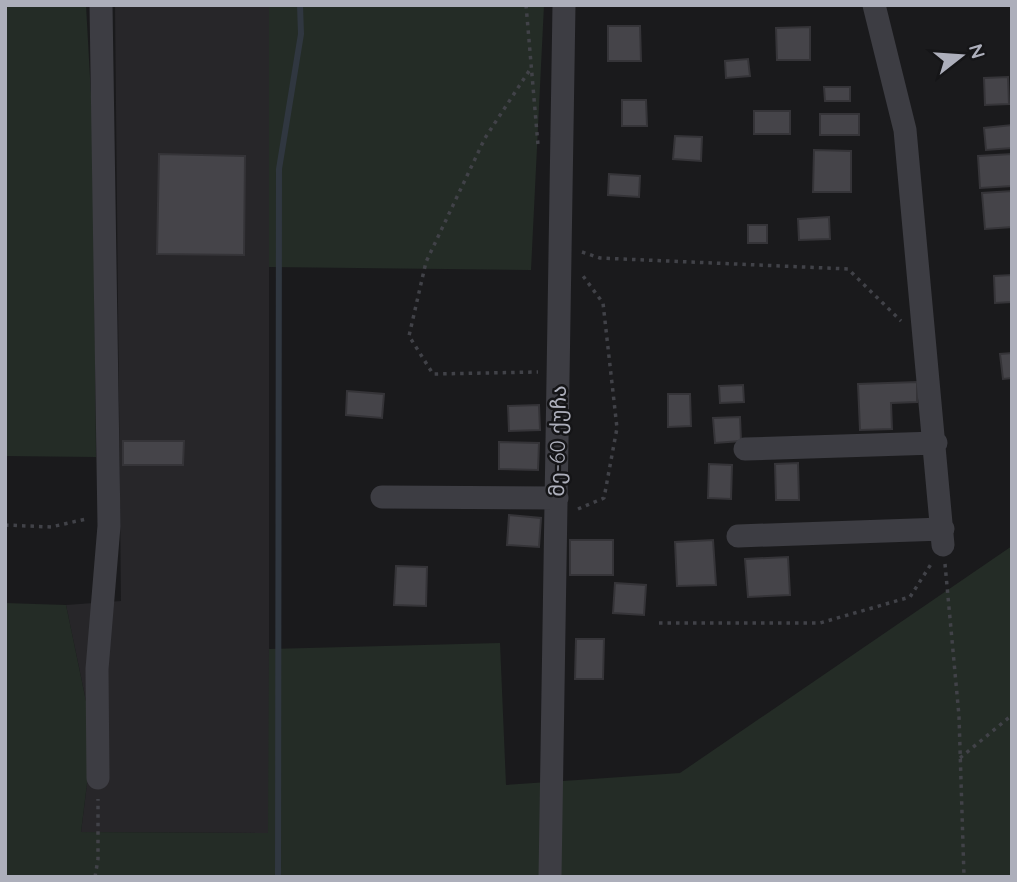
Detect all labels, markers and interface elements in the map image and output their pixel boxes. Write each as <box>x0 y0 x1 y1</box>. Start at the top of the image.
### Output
north arrow <box>926 21 996 91</box>
text: N <box>964 41 991 61</box>
street label: მე-60 ქუჩა <box>543 385 571 497</box>

